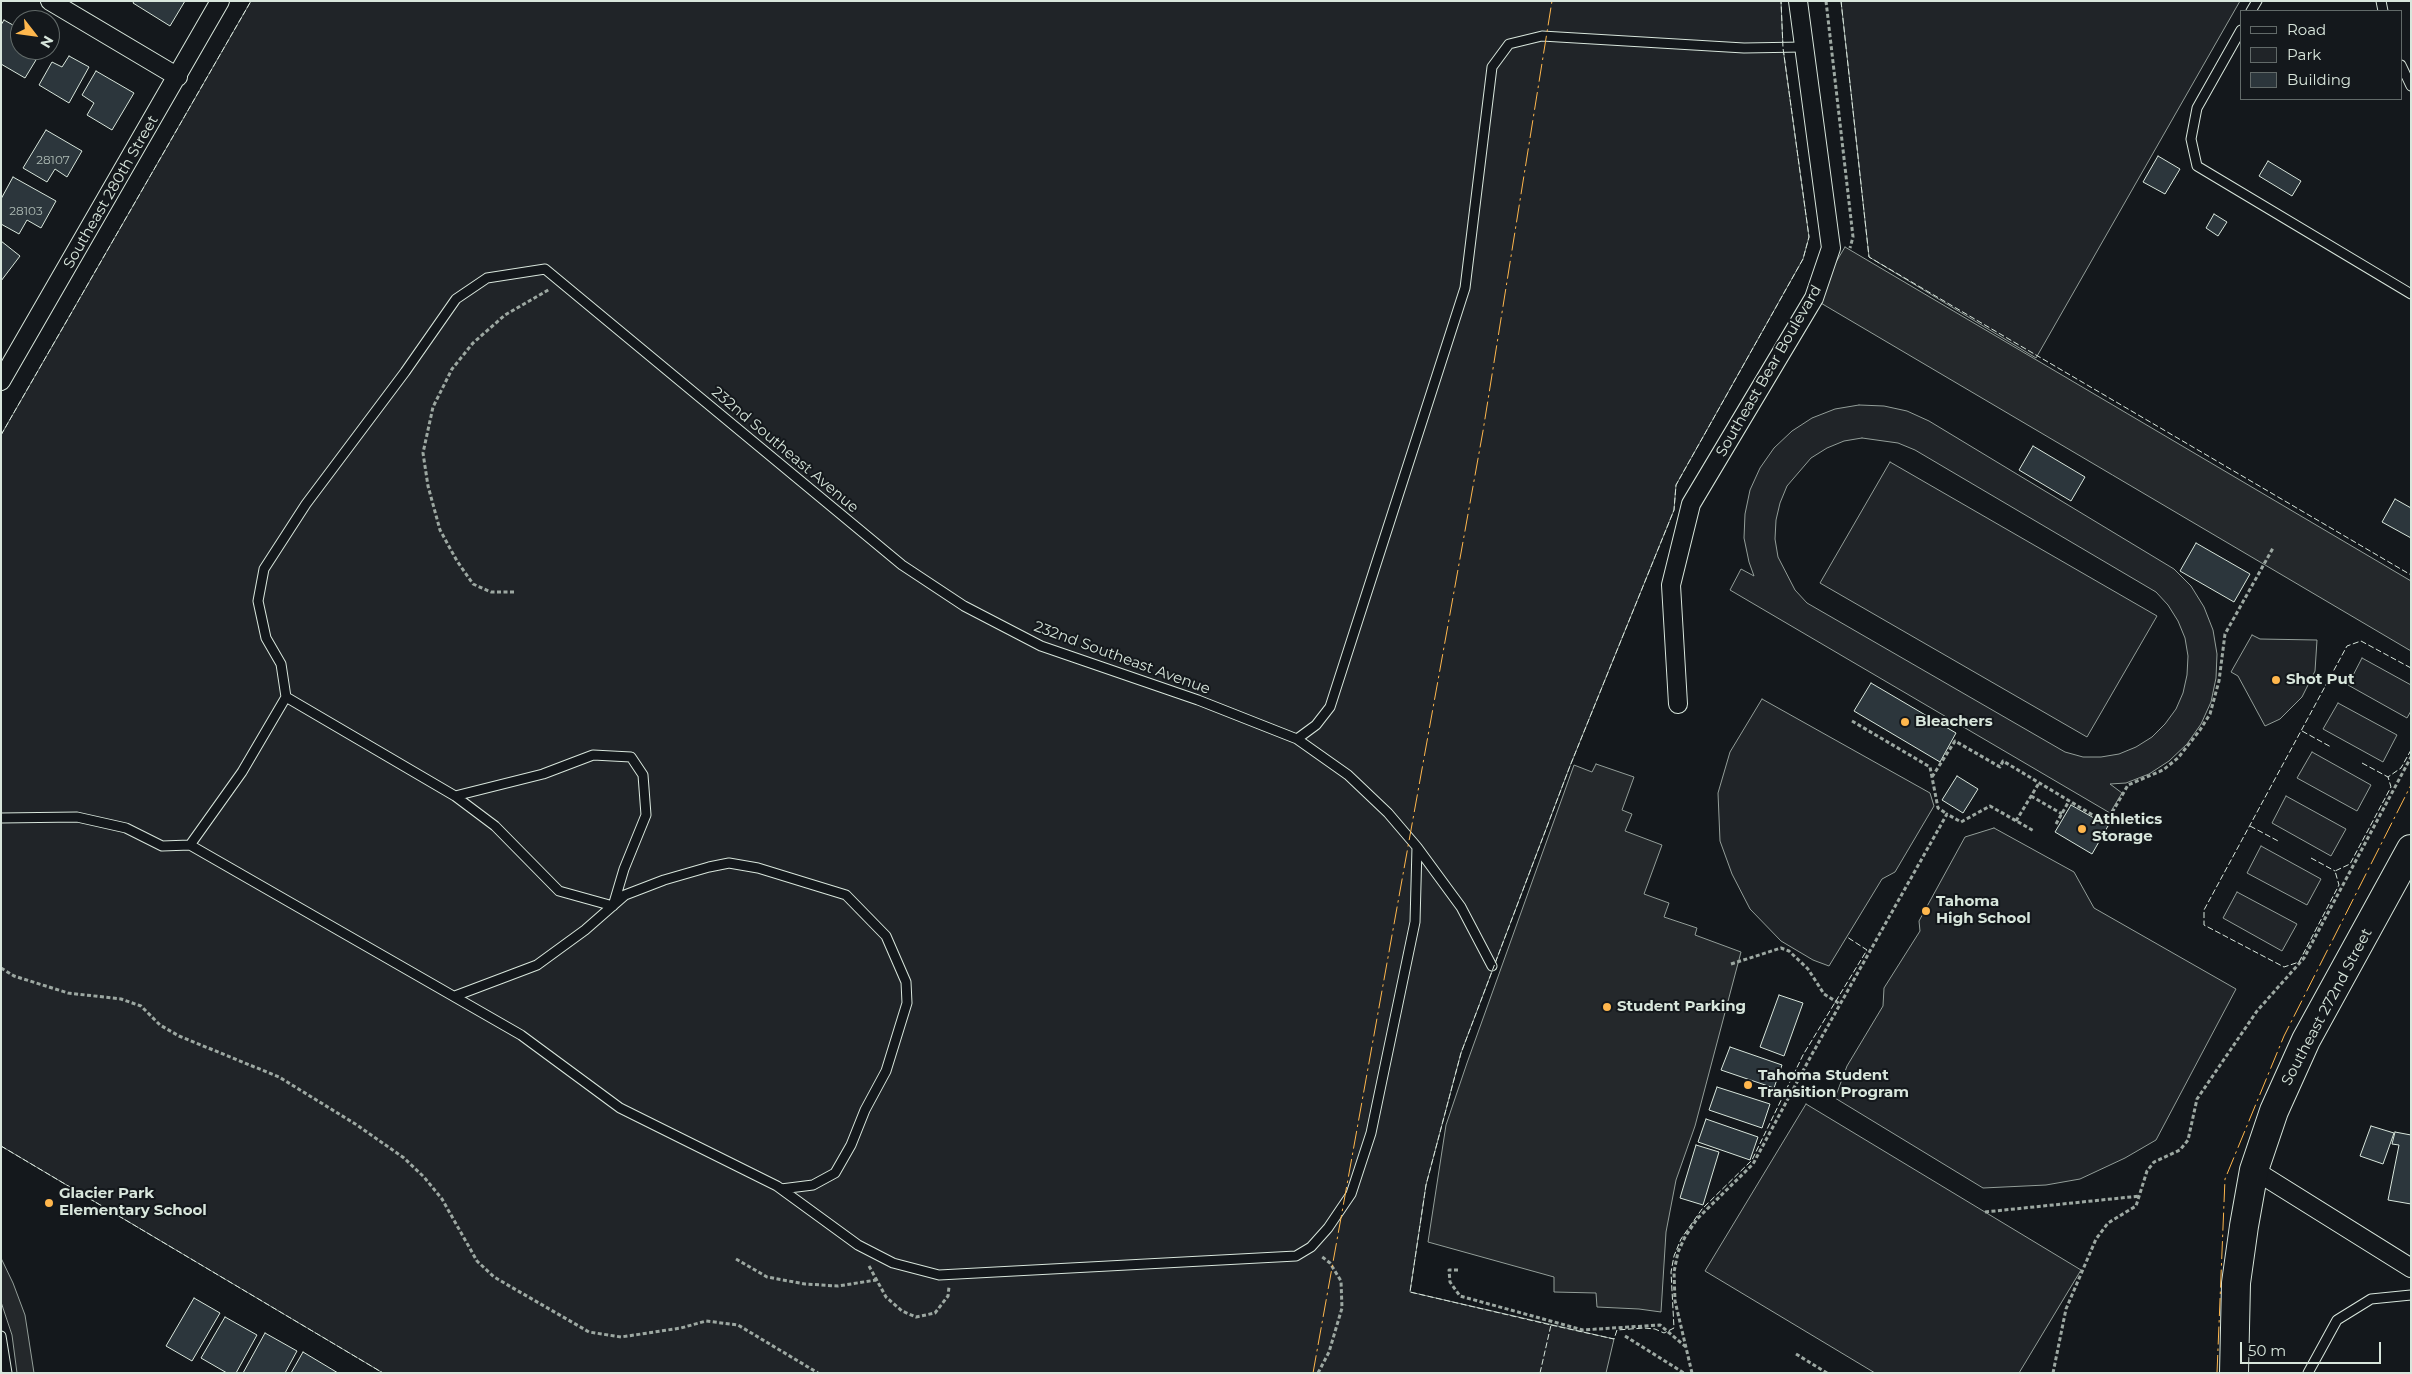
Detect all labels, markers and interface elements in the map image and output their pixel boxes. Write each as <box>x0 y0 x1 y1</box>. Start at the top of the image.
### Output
north arrow <box>10 10 60 60</box>
legend <box>2240 10 2402 100</box>
text: Road <box>2287 20 2326 39</box>
text: N <box>37 33 58 51</box>
text: Park <box>2287 45 2321 64</box>
text: Building <box>2287 70 2351 89</box>
street label: Southeast 280th Street <box>60 112 162 272</box>
house number: 28107 <box>36 153 70 167</box>
house number: 28103 <box>9 204 43 218</box>
street label: Southeast Bear Boulevard <box>1712 282 1826 460</box>
street label: 232nd Southeast Avenue <box>708 383 862 517</box>
street label: 232nd Southeast Avenue <box>1031 618 1213 698</box>
place label: Shot Put <box>2286 671 2354 689</box>
marker: Shot Put <box>2270 674 2282 686</box>
place label: Bleachers <box>1915 713 1993 731</box>
marker: Bleachers <box>1899 716 1911 728</box>
place label: Athletics Storage <box>2092 811 2162 846</box>
marker: Athletics Storage <box>2076 823 2088 835</box>
place label: Tahoma High School <box>1936 893 2031 928</box>
marker: Tahoma High School <box>1920 905 1932 917</box>
street label: Southeast 272nd Street <box>2278 925 2376 1089</box>
place label: Student Parking <box>1617 998 1746 1016</box>
marker: Student Parking <box>1601 1001 1613 1013</box>
place label: Tahoma Student Transition Program <box>1758 1067 1909 1102</box>
marker: Tahoma Student Transition Program <box>1742 1079 1754 1091</box>
place label: Glacier Park Elementary School <box>59 1185 207 1220</box>
marker: Glacier Park Elementary School <box>43 1197 55 1209</box>
scale bar <box>2242 1332 2383 1364</box>
text: 50 m <box>2248 1341 2286 1360</box>

